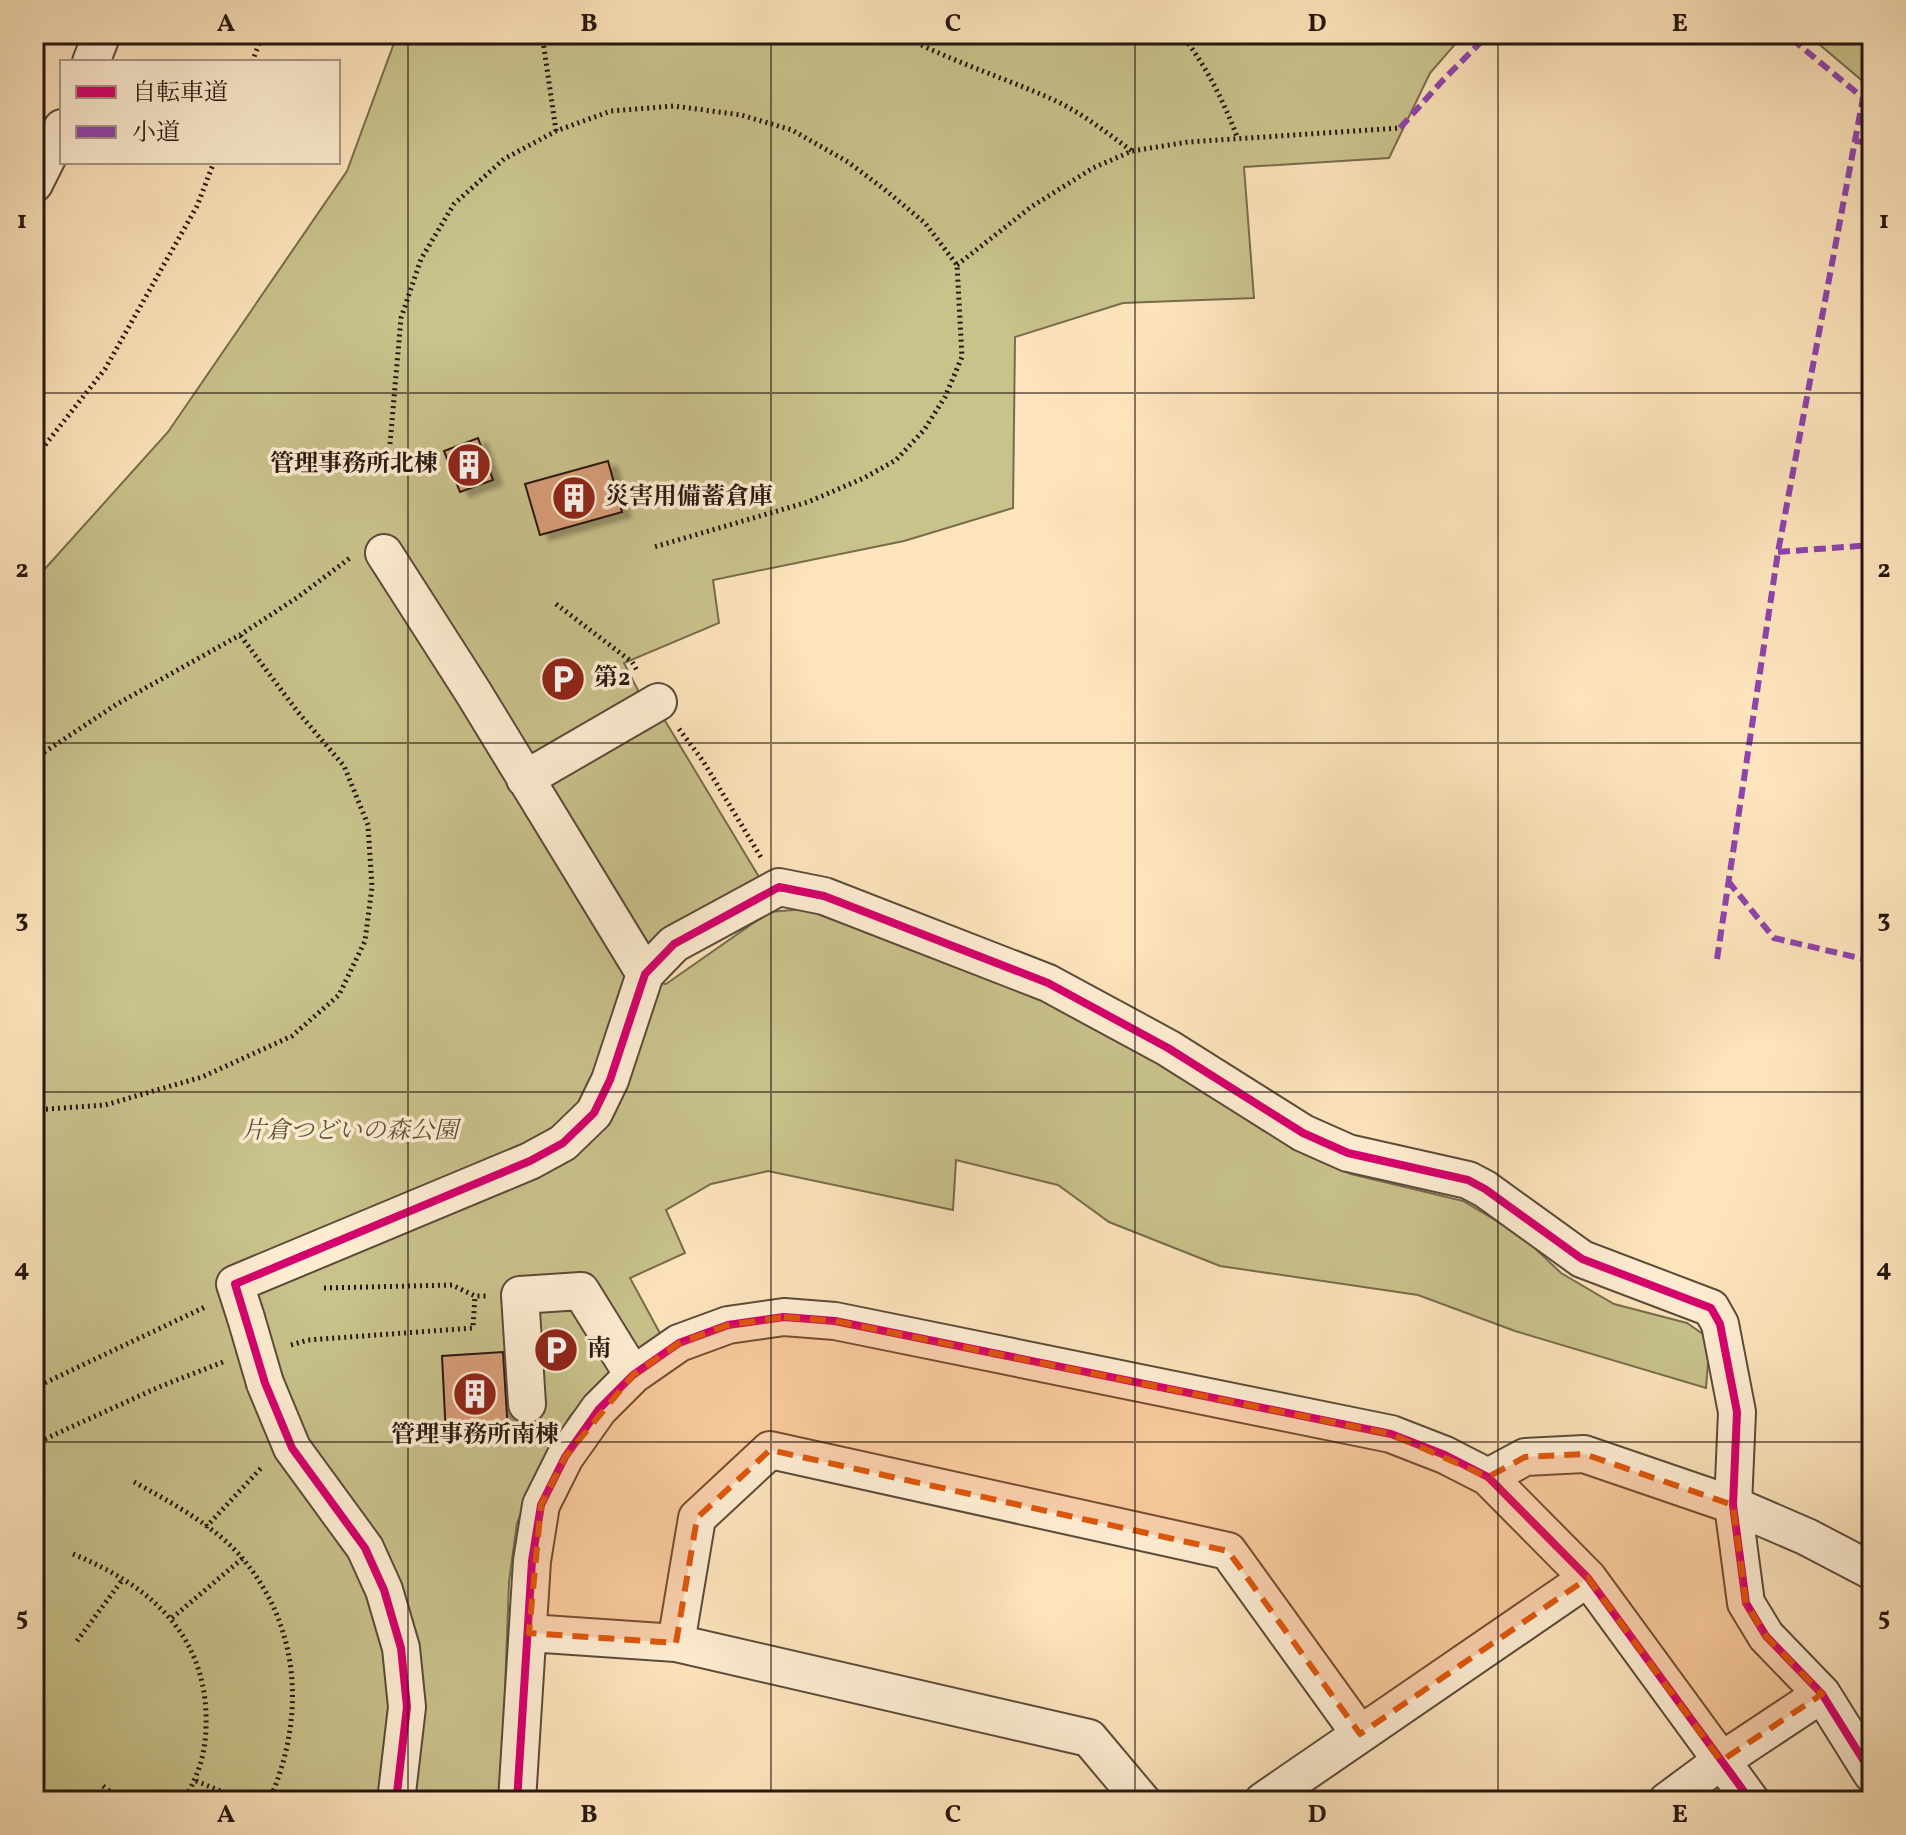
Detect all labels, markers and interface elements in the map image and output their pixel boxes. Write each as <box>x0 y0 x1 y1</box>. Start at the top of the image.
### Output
text: A <box>217 6 236 42</box>
text: B <box>580 6 598 42</box>
text: C <box>945 6 961 42</box>
text: D <box>1307 6 1327 42</box>
text: E <box>1672 6 1688 42</box>
legend <box>60 60 340 164</box>
text: 自転車道 <box>132 77 228 111</box>
text: 小道 <box>132 117 180 151</box>
text: 1 <box>17 203 27 239</box>
text: 1 <box>1879 203 1889 239</box>
building icon: 管理事務所北棟 <box>445 441 493 489</box>
place label: 管理事務所北棟 <box>270 448 438 482</box>
building icon: 災害用備蓄倉庫 <box>550 474 598 522</box>
place label: 災害用備蓄倉庫 <box>605 481 773 515</box>
text: 2 <box>15 552 29 588</box>
text: 2 <box>1877 552 1891 588</box>
parking icon: 第2 <box>539 655 587 703</box>
place label: 第2 <box>594 662 630 696</box>
text: 3 <box>15 902 29 938</box>
text: 3 <box>1877 902 1891 938</box>
park label: 片倉つどいの森公園 <box>242 1115 462 1149</box>
text: 4 <box>14 1251 30 1287</box>
text: 4 <box>1876 1251 1892 1287</box>
parking icon: 南 <box>532 1326 580 1374</box>
place label: 南 <box>587 1333 611 1367</box>
building icon: 管理事務所南棟 <box>451 1370 499 1418</box>
place label: 管理事務所南棟 <box>391 1419 559 1453</box>
text: 5 <box>16 1600 28 1636</box>
text: 5 <box>1878 1600 1890 1636</box>
text: A <box>217 1797 236 1833</box>
text: B <box>580 1797 598 1833</box>
text: C <box>945 1797 961 1833</box>
text: D <box>1307 1797 1327 1833</box>
text: E <box>1672 1797 1688 1833</box>

